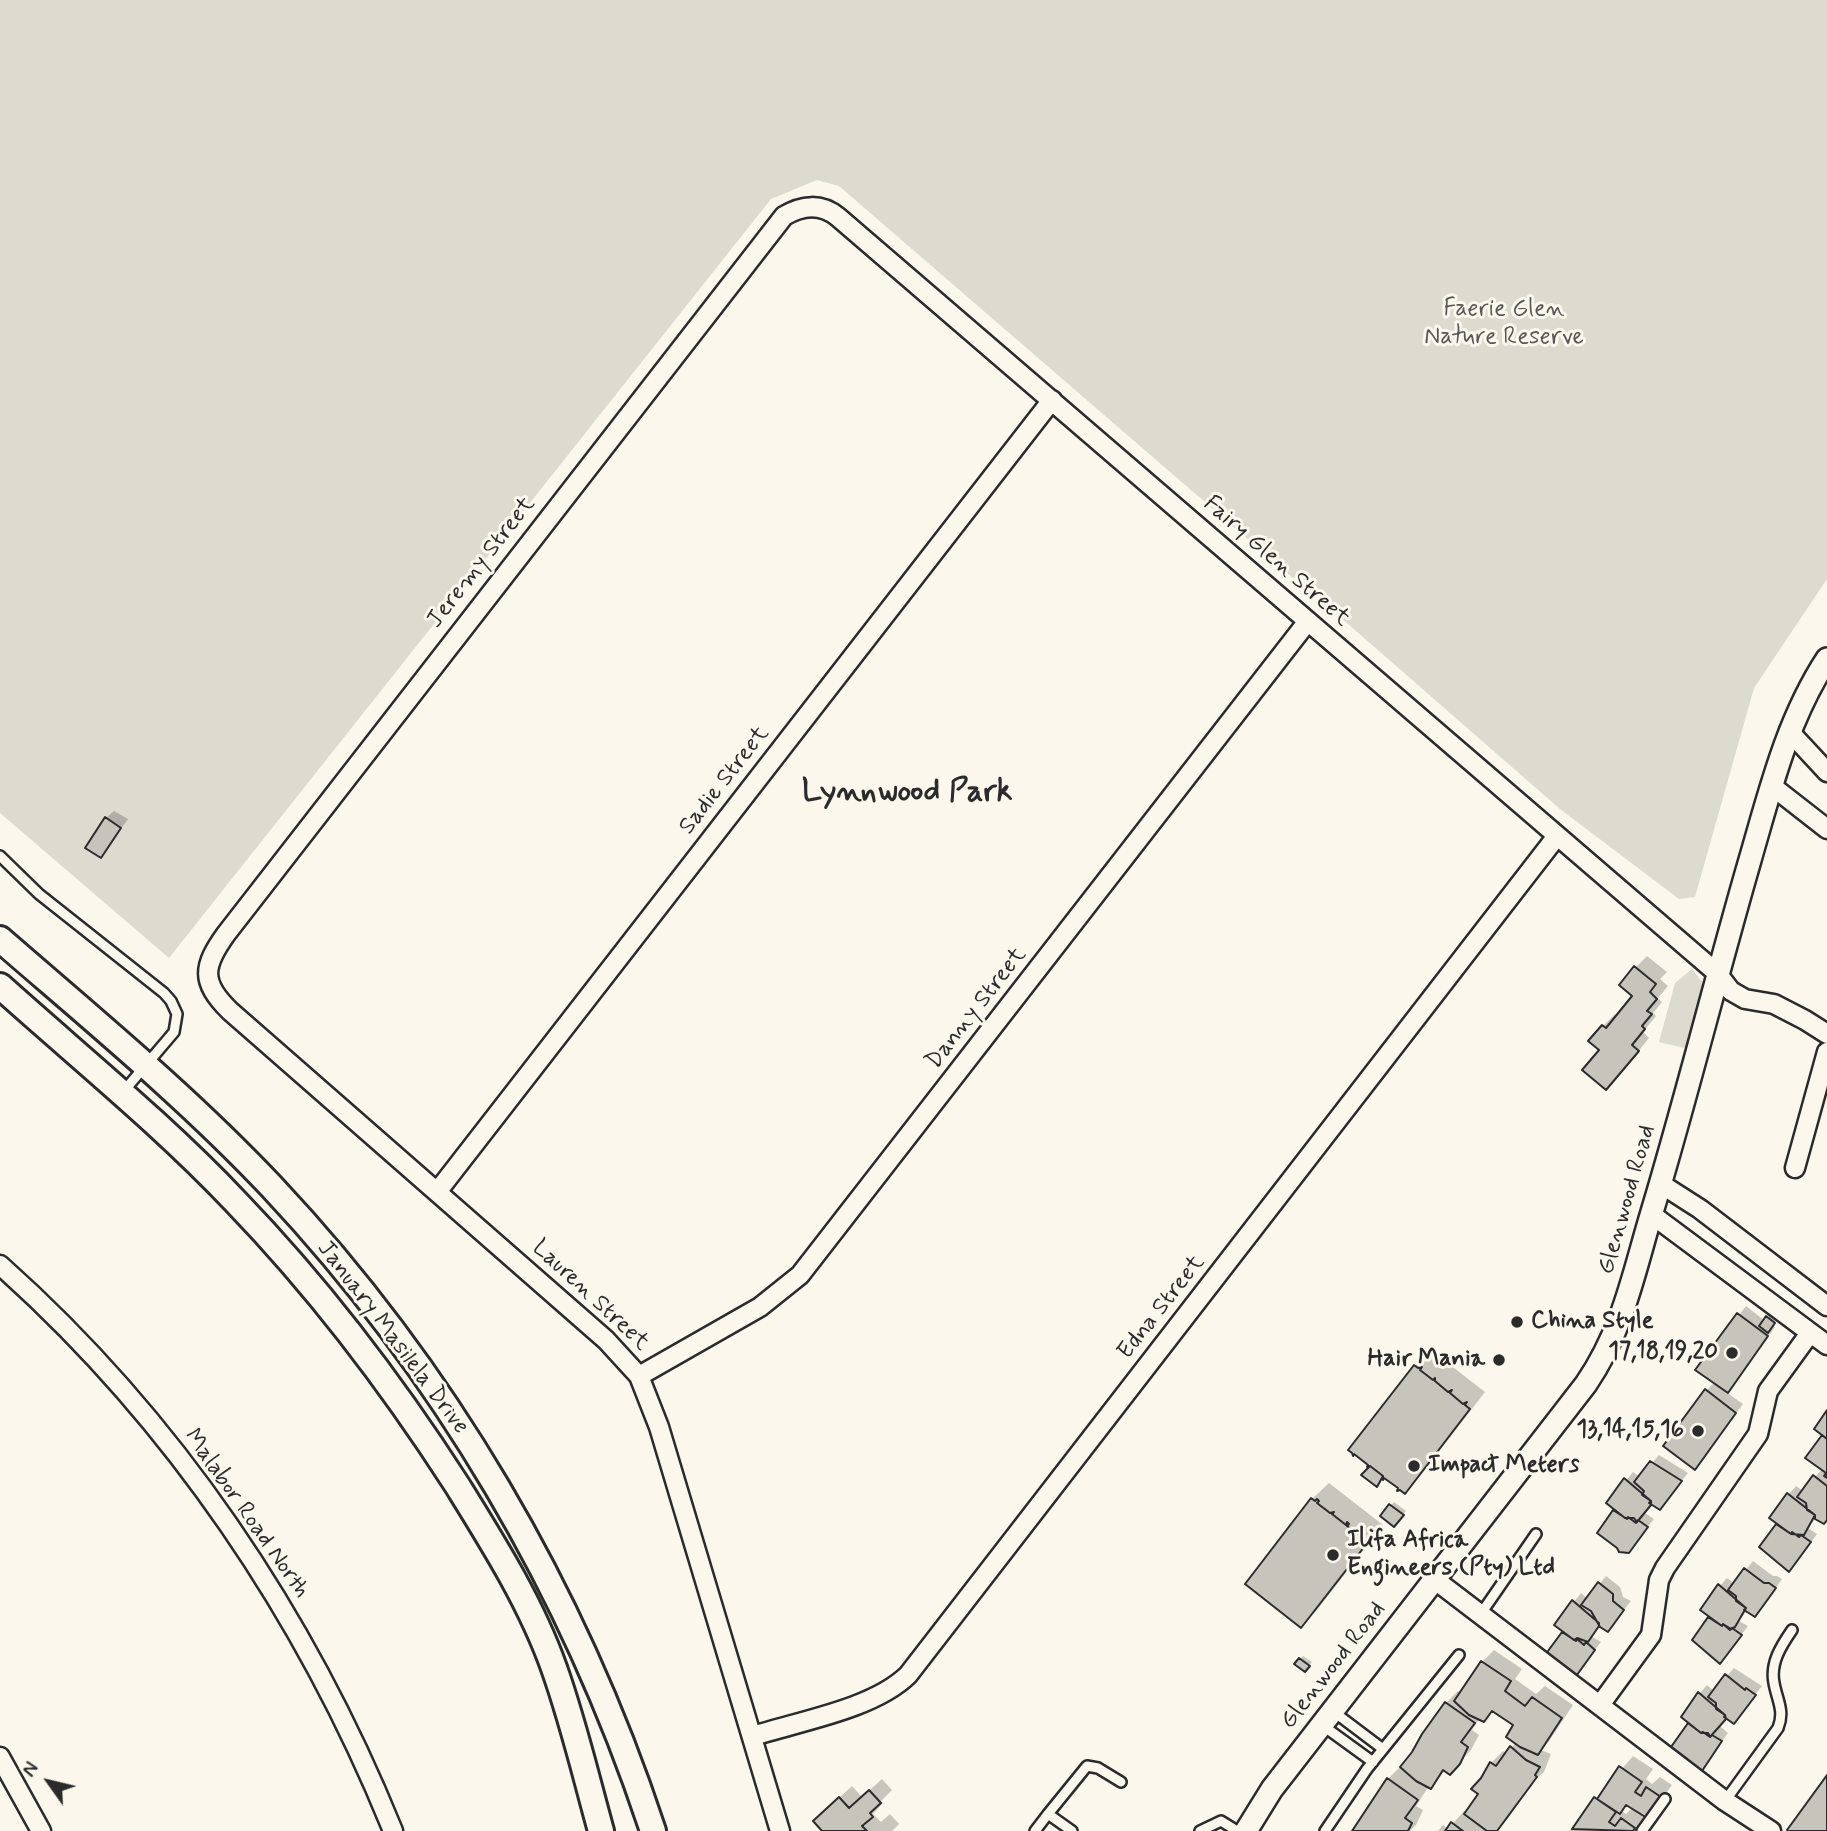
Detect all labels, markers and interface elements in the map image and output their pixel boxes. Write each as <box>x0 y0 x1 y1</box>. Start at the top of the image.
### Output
park label: Faerie Glen Nature Reserve <box>1424 296 1584 352</box>
street label: Fairy Glen Street <box>1197 490 1355 634</box>
street label: Jeremy Street <box>422 491 542 635</box>
street label: Sadie Street <box>674 721 776 841</box>
district label: Lynnwood Park <box>802 774 1012 812</box>
street label: Danny Street <box>920 942 1034 1076</box>
street label: Glenwood Road <box>1593 1122 1663 1278</box>
street label: Lauren Street <box>525 1234 655 1358</box>
street label: January Masilela Drive <box>310 1236 474 1440</box>
street label: Edna Street <box>1112 1250 1212 1366</box>
place label: China Style <box>1531 1308 1653 1336</box>
marker: China Style <box>1509 1314 1525 1330</box>
place label: 17,18,19,20 <box>1608 1339 1718 1367</box>
marker: 17,18,19,20 <box>1724 1345 1740 1361</box>
place label: Hair Mania <box>1368 1346 1485 1374</box>
marker: Hair Mania <box>1491 1352 1507 1368</box>
place label: 13,14,15,16 <box>1577 1417 1684 1445</box>
marker: 13,14,15,16 <box>1690 1423 1706 1439</box>
street label: Malabor Road North <box>177 1424 315 1604</box>
place label: Impact Meters <box>1428 1452 1579 1480</box>
marker: Impact Meters <box>1406 1458 1422 1474</box>
place label: Ilifa Africa Engineers (Pty) Ltd <box>1347 1527 1555 1583</box>
marker: Ilifa Africa Engineers (Pty) Ltd <box>1325 1547 1341 1563</box>
street label: Glenwood Road <box>1275 1596 1393 1736</box>
north arrow <box>14 1747 84 1817</box>
text: N <box>17 1758 45 1782</box>

